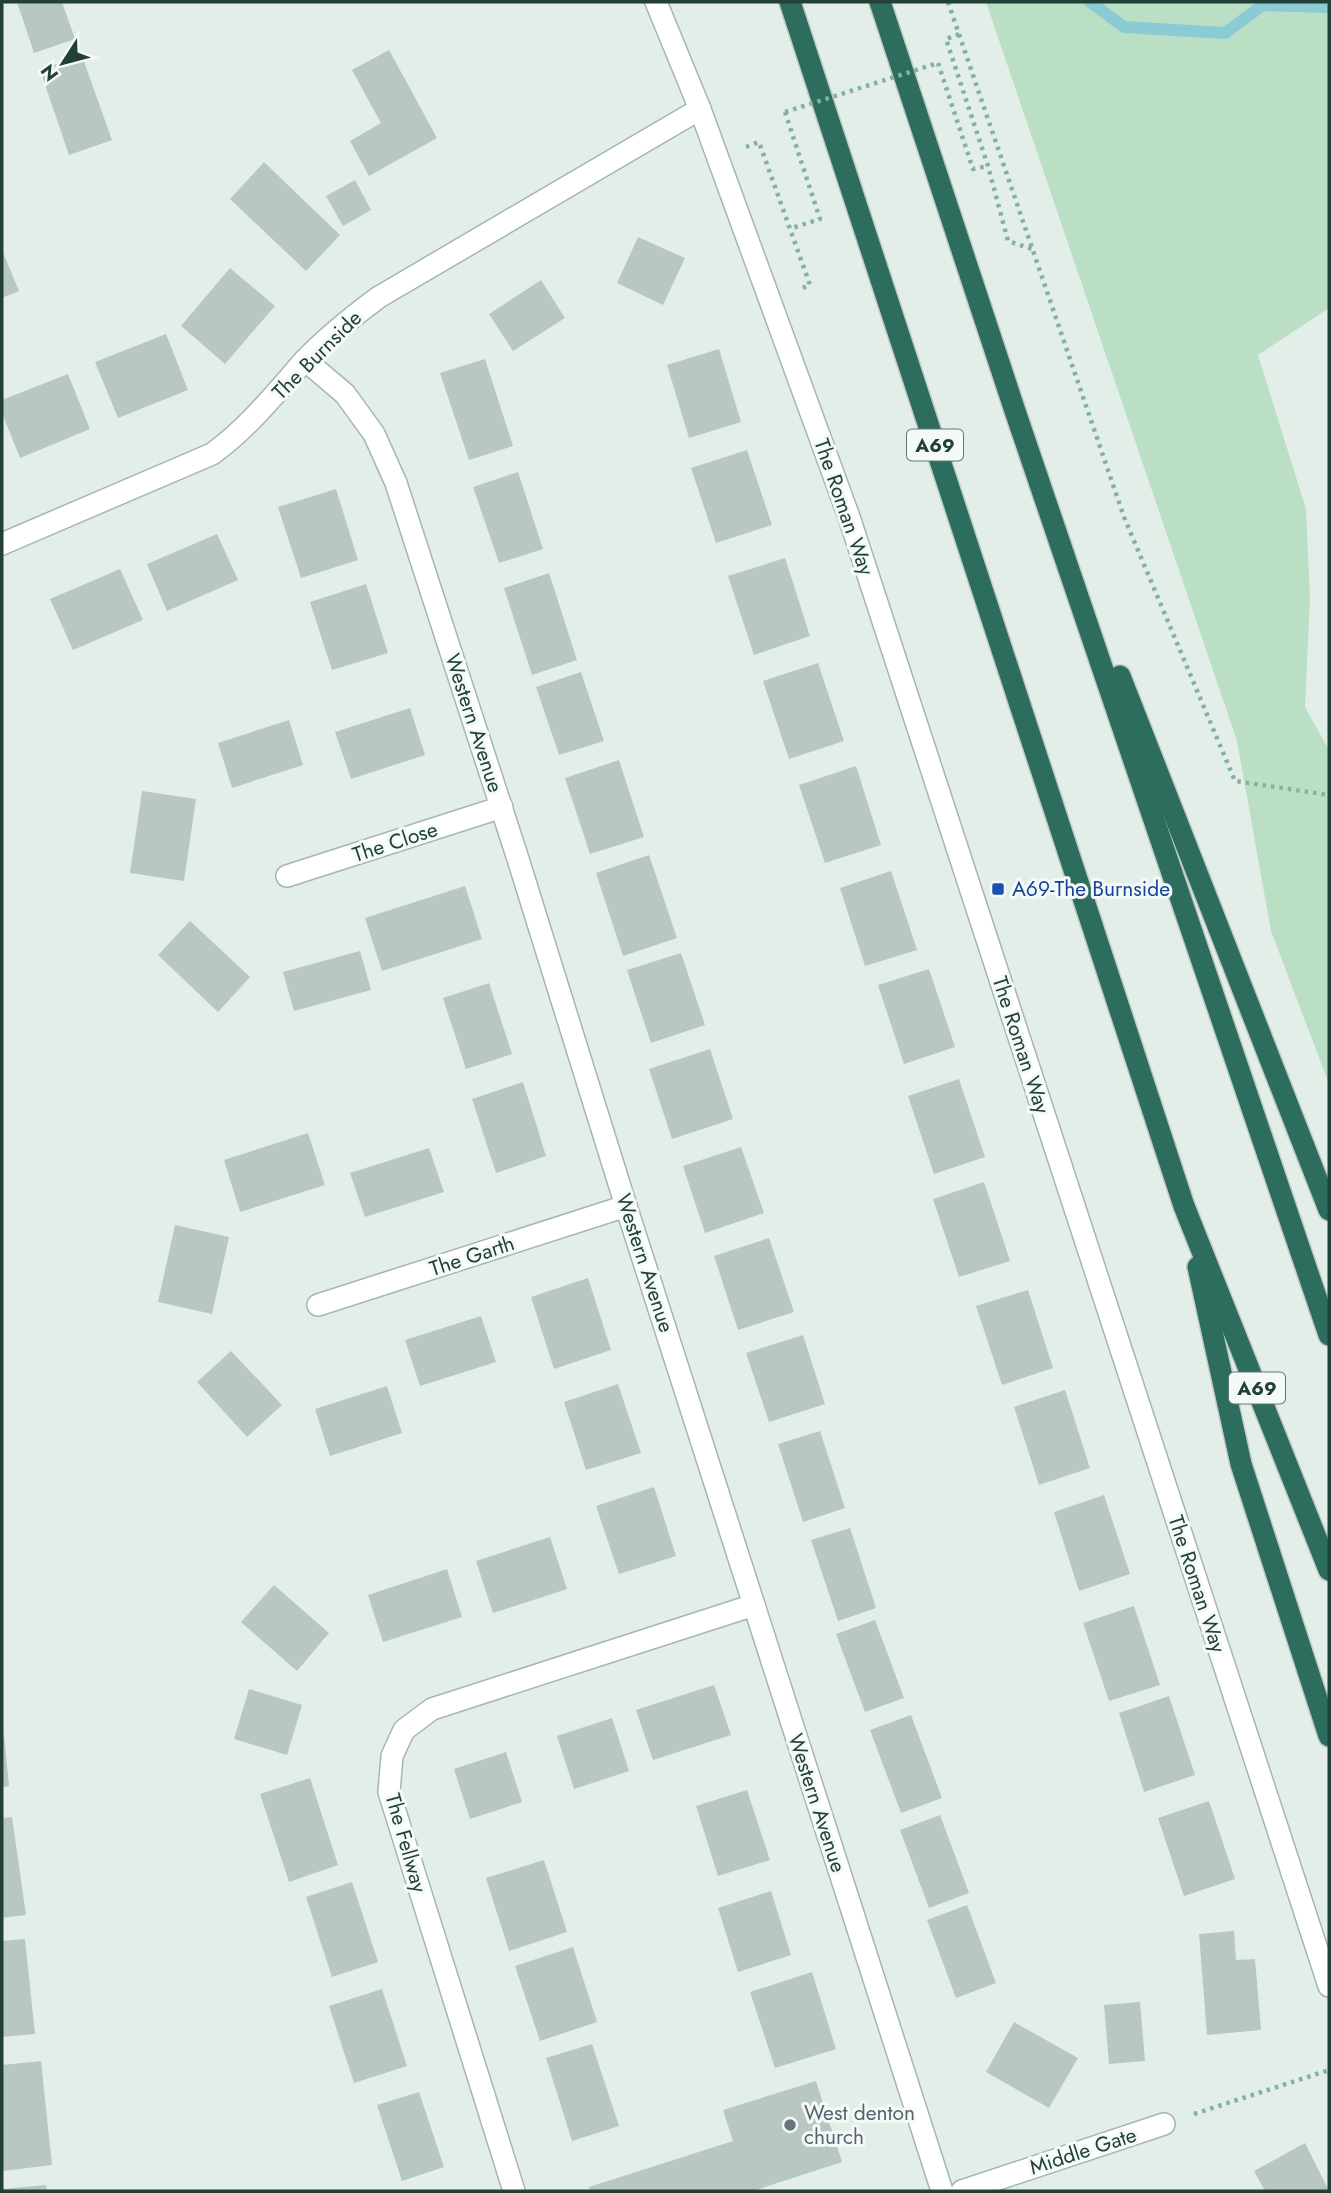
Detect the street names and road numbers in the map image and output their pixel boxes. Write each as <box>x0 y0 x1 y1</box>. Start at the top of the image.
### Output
street label: The Burnside <box>266 303 369 406</box>
road number: A69 <box>907 430 963 460</box>
street label: The Roman Way <box>807 435 882 580</box>
street label: Western Avenue <box>437 650 511 796</box>
street label: The Close <box>349 814 442 870</box>
street label: The Roman Way <box>985 972 1058 1118</box>
street label: Western Avenue <box>608 1190 682 1336</box>
street label: The Garth <box>426 1228 518 1284</box>
road number: A69 <box>1229 1372 1285 1404</box>
street label: The Roman Way <box>1161 1511 1234 1657</box>
street label: Western Avenue <box>780 1730 854 1876</box>
street label: The Fellway <box>378 1790 435 1897</box>
street label: Middle Gate <box>1026 2120 1140 2182</box>

